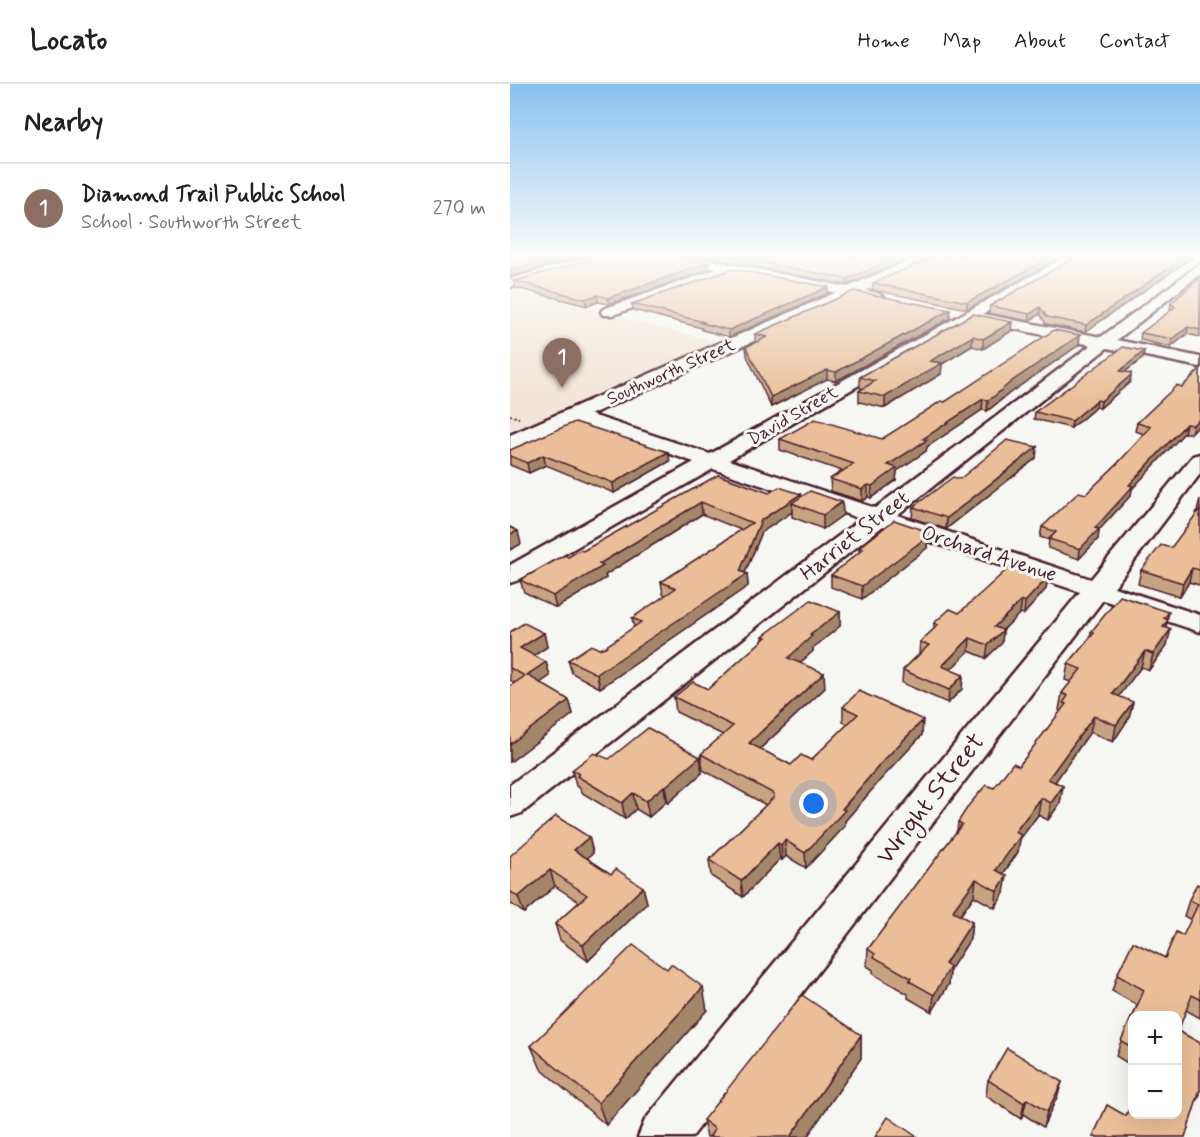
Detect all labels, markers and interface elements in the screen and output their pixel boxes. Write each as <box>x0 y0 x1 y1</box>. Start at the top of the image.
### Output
text: Locato <box>30 23 107 60</box>
text: Home <box>858 27 910 55</box>
text: Map <box>943 27 981 55</box>
text: About <box>1014 27 1066 55</box>
text: Contact <box>1099 27 1170 55</box>
text: Nearby <box>24 106 103 140</box>
text: Diamond Trail Public School <box>81 181 346 209</box>
text: 1 <box>39 195 48 222</box>
text: 270 m <box>433 195 486 222</box>
text: School · Southworth Street <box>81 209 302 236</box>
street label: Southworth Street <box>603 333 739 411</box>
pin: 1 <box>542 338 582 388</box>
street label: David Street <box>744 380 843 451</box>
street label: Harriet Street <box>795 484 916 588</box>
street label: Orchard Avenue <box>918 519 1060 589</box>
street label: Wright Street <box>869 726 995 873</box>
your location <box>799 789 828 818</box>
map controls <box>1128 1011 1182 1119</box>
button: + <box>1128 1011 1182 1065</box>
button: − <box>1128 1065 1182 1119</box>

